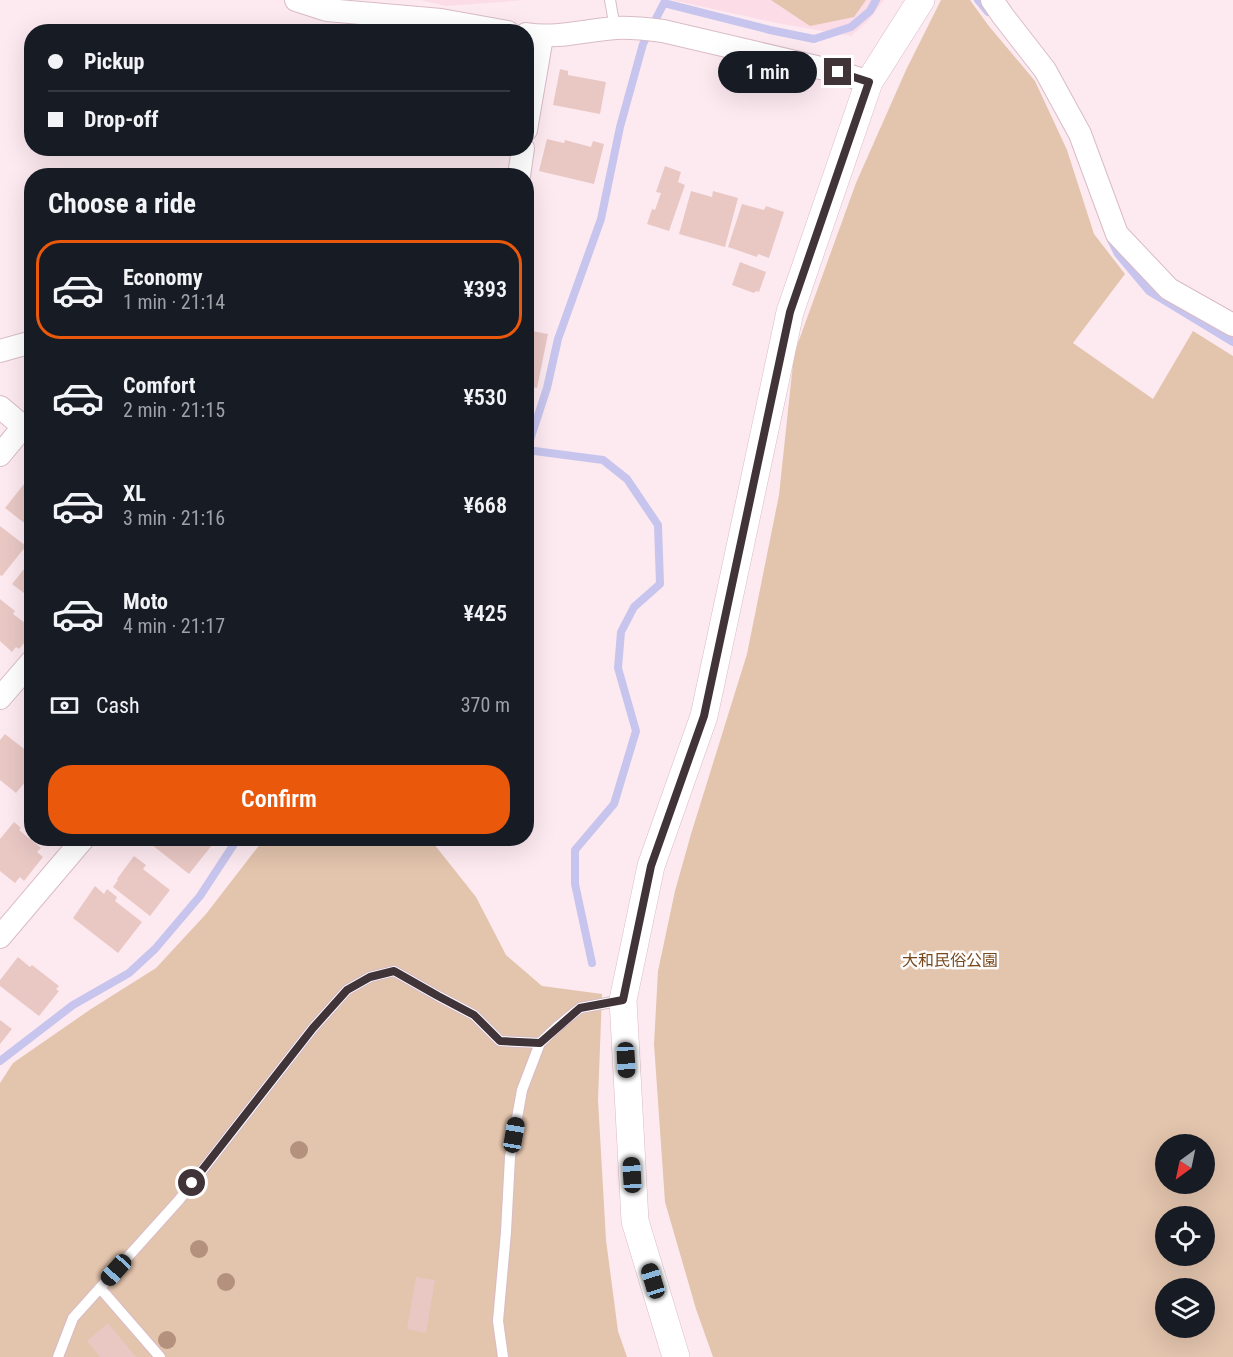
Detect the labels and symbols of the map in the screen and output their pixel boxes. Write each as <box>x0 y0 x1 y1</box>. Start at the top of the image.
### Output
callout: 1 min <box>718 51 817 93</box>
route end <box>824 58 851 85</box>
park label: 大和民俗公園 <box>902 951 998 970</box>
car <box>616 1042 636 1078</box>
car <box>502 1116 526 1154</box>
north arrow <box>1155 1134 1215 1194</box>
car <box>622 1157 642 1193</box>
route start <box>178 1169 205 1196</box>
car <box>97 1251 135 1289</box>
car <box>639 1261 667 1301</box>

